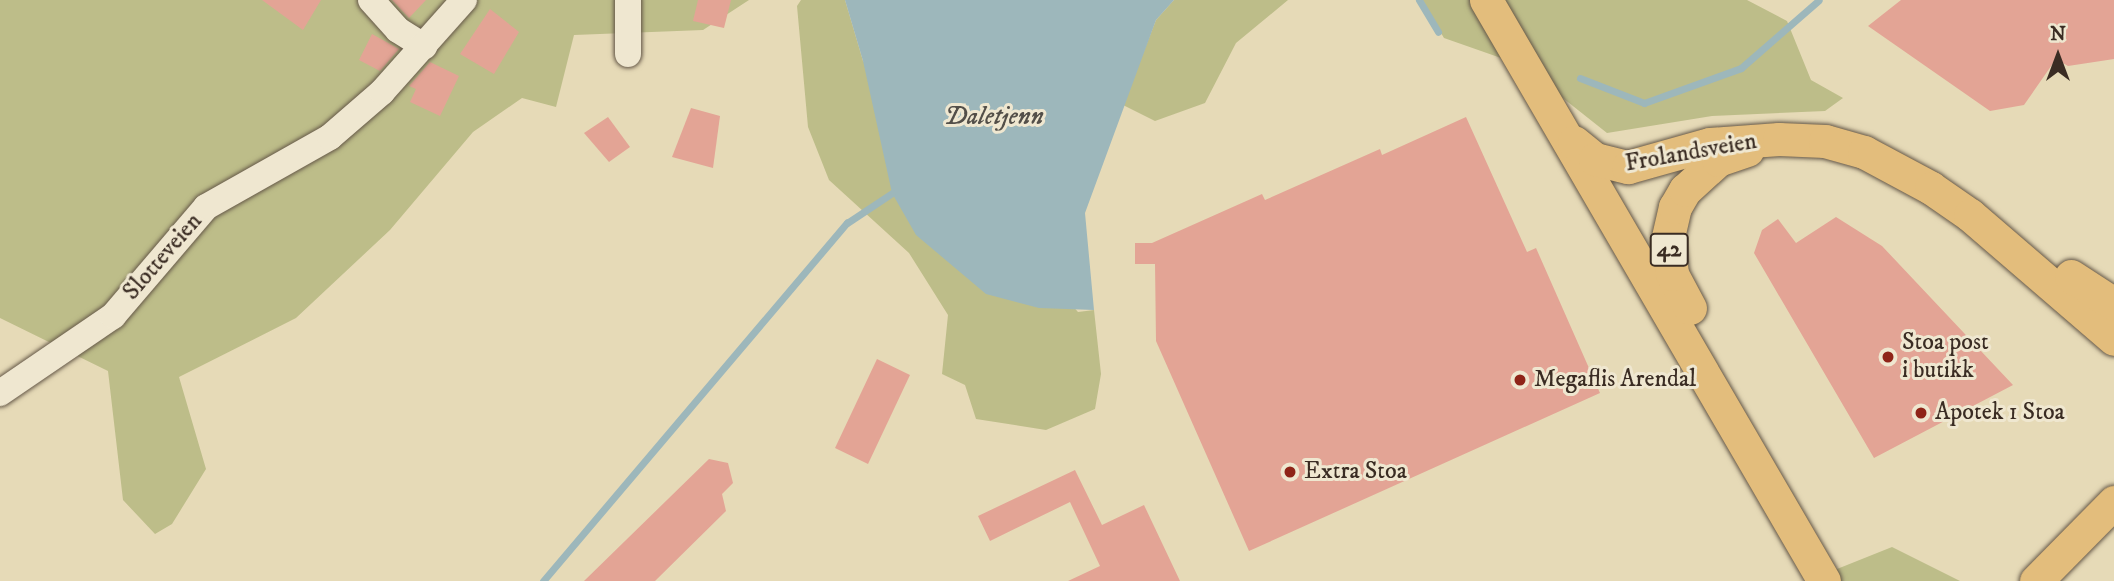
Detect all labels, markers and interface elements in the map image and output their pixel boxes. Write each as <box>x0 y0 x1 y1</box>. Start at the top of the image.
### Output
north arrow <box>2023 21 2093 91</box>
text: N <box>2050 23 2066 46</box>
water label: Daletjenn <box>944 101 1044 133</box>
street label: Frolandsveien <box>1623 127 1759 179</box>
street label: Slotteveien <box>117 208 209 306</box>
road number: 42 <box>1648 230 1690 270</box>
place label: Stoa post i butikk <box>1902 329 1989 385</box>
marker: Stoa post i butikk <box>1880 349 1896 365</box>
place label: Megaflis Arendal <box>1534 366 1696 394</box>
marker: Megaflis Arendal <box>1512 372 1528 388</box>
place label: Apotek 1 Stoa <box>1935 399 2065 427</box>
marker: Apotek 1 Stoa <box>1913 405 1929 421</box>
place label: Extra Stoa <box>1304 458 1407 486</box>
marker: Extra Stoa <box>1282 464 1298 480</box>

